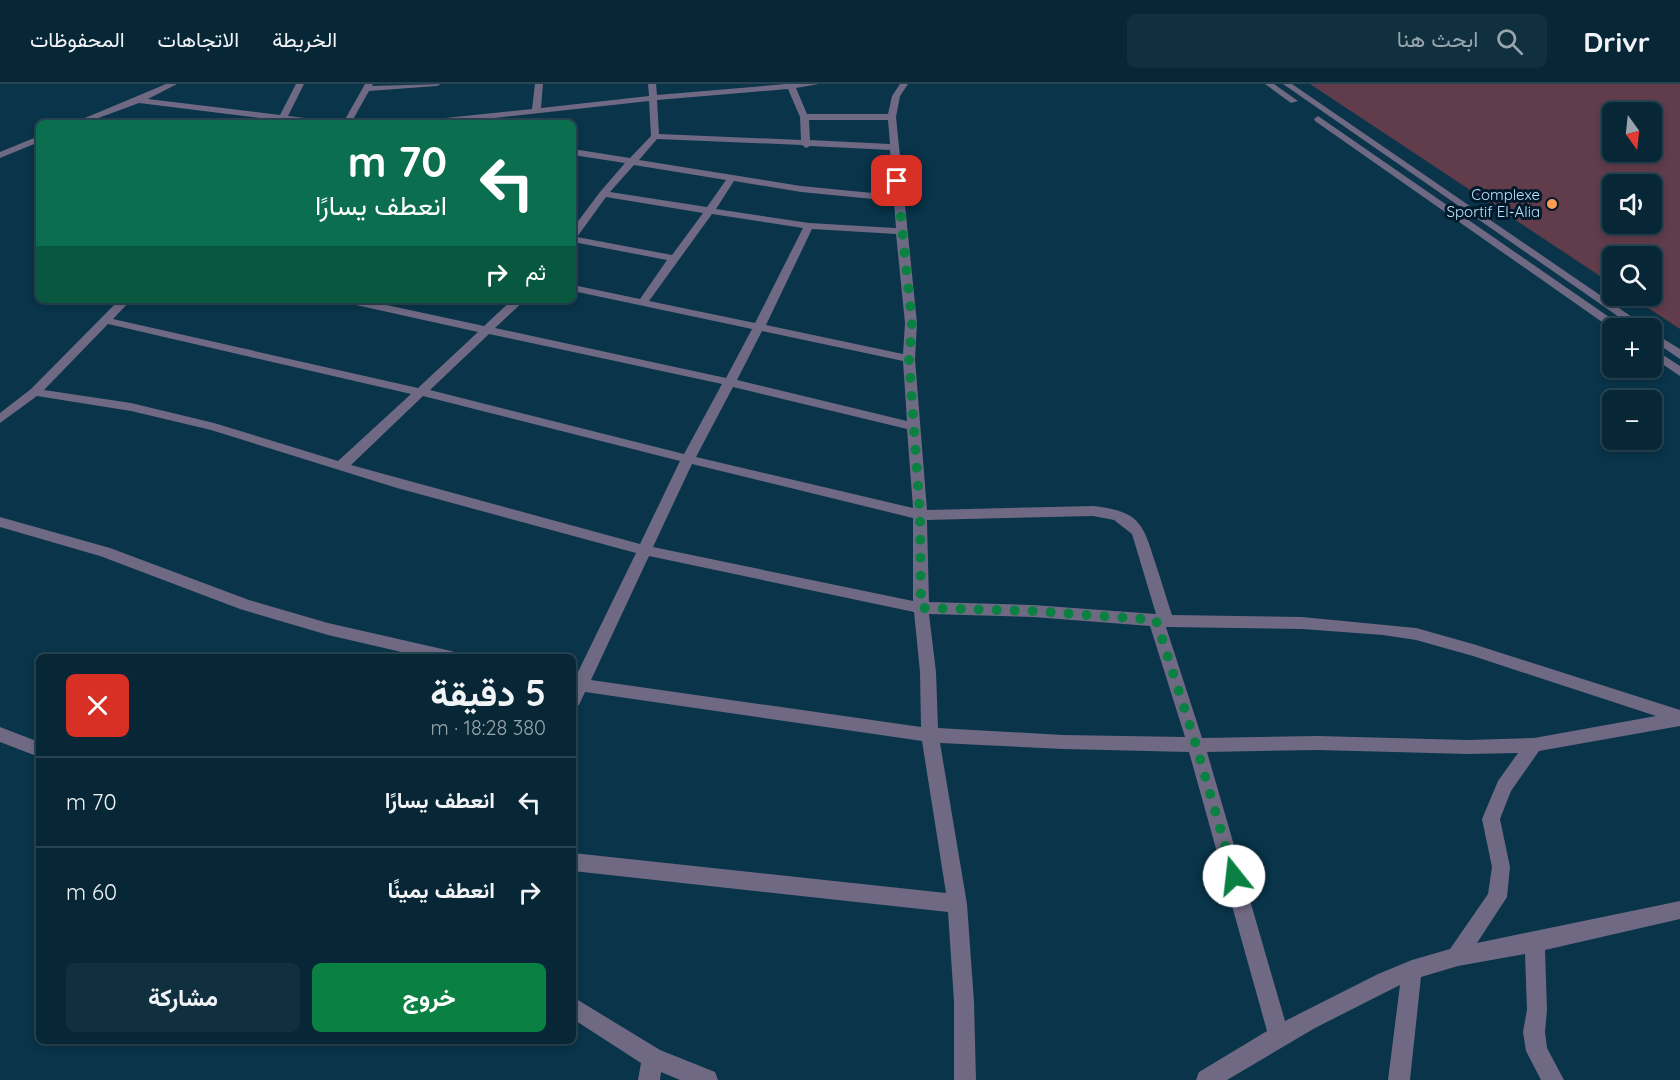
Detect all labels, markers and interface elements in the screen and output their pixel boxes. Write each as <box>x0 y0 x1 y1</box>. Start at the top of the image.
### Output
search box <box>1127 14 1547 68</box>
text: Drivr <box>1583 24 1650 59</box>
text: ابحث هنا <box>1397 25 1478 53</box>
icon: search <box>1493 25 1526 58</box>
text: المحفوظات <box>30 26 125 52</box>
text: الاتجاهات <box>158 26 239 52</box>
text: الخريطة <box>272 26 337 52</box>
north arrow <box>1602 102 1662 162</box>
map controls <box>1602 102 1662 450</box>
text: 70 m <box>348 135 447 188</box>
icon: left <box>468 144 546 222</box>
pin <box>871 155 922 206</box>
icon: arrive <box>880 164 913 197</box>
button: sound <box>1602 174 1662 234</box>
place label: Complexe Sportif El-Alia <box>1447 185 1540 221</box>
text: انعطف يسارًا <box>315 188 447 222</box>
marker: Complexe Sportif El-Alia <box>1545 197 1559 211</box>
button: search <box>1602 246 1662 306</box>
icon: right <box>480 258 513 291</box>
text: ثم <box>525 258 546 286</box>
button: + <box>1602 318 1662 378</box>
button: − <box>1602 390 1662 450</box>
text: 5 دقيقة <box>430 670 546 715</box>
button: close <box>66 674 129 737</box>
text: 380 m · 18:28 <box>430 715 546 740</box>
text: انعطف يسارًا <box>385 786 495 814</box>
icon: left <box>513 786 546 819</box>
text: 70 m <box>66 788 116 816</box>
position arrow <box>1202 844 1266 908</box>
text: انعطف يمينًا <box>387 876 495 904</box>
icon: right <box>513 876 546 909</box>
text: 60 m <box>66 878 117 906</box>
button: مشاركة <box>66 963 300 1032</box>
button: خروج <box>312 963 546 1032</box>

